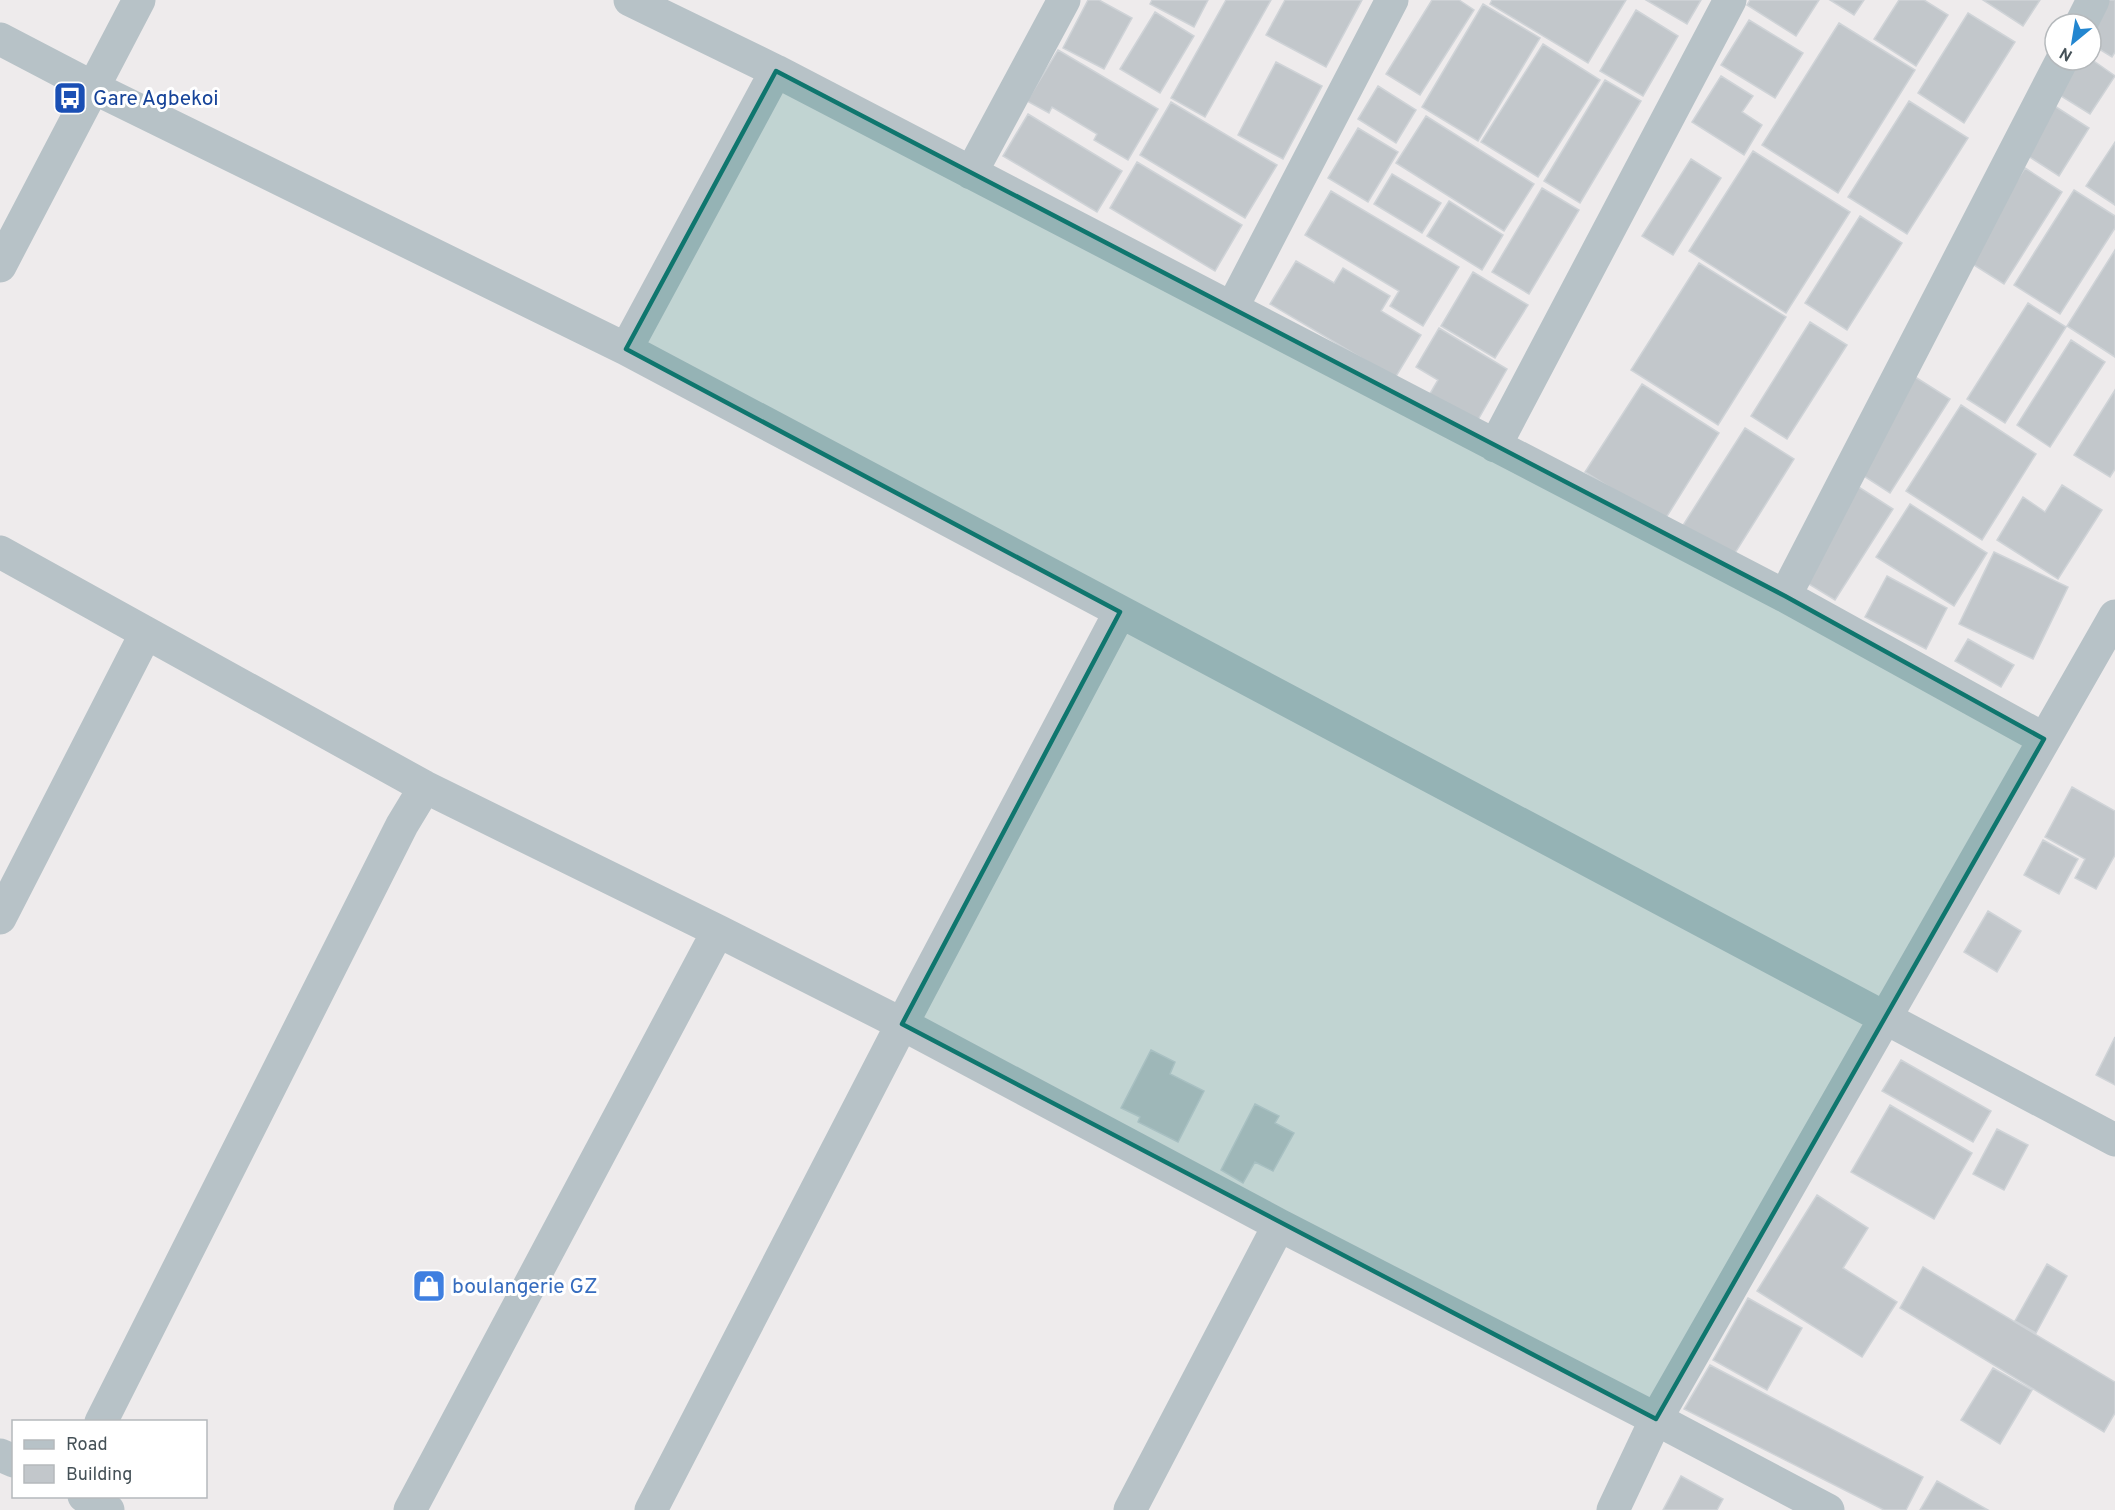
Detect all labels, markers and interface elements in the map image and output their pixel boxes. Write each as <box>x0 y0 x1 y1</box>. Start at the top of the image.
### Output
north arrow <box>2043 12 2103 72</box>
text: N <box>2057 42 2076 65</box>
bus stop icon: Gare Agbekoi <box>52 80 88 116</box>
place label: Gare Agbekoi <box>93 86 219 113</box>
shop icon: boulangerie GZ <box>411 1268 447 1304</box>
place label: boulangerie GZ <box>452 1274 598 1301</box>
legend <box>12 1420 207 1498</box>
text: Road <box>66 1434 108 1457</box>
text: Building <box>66 1464 132 1487</box>

